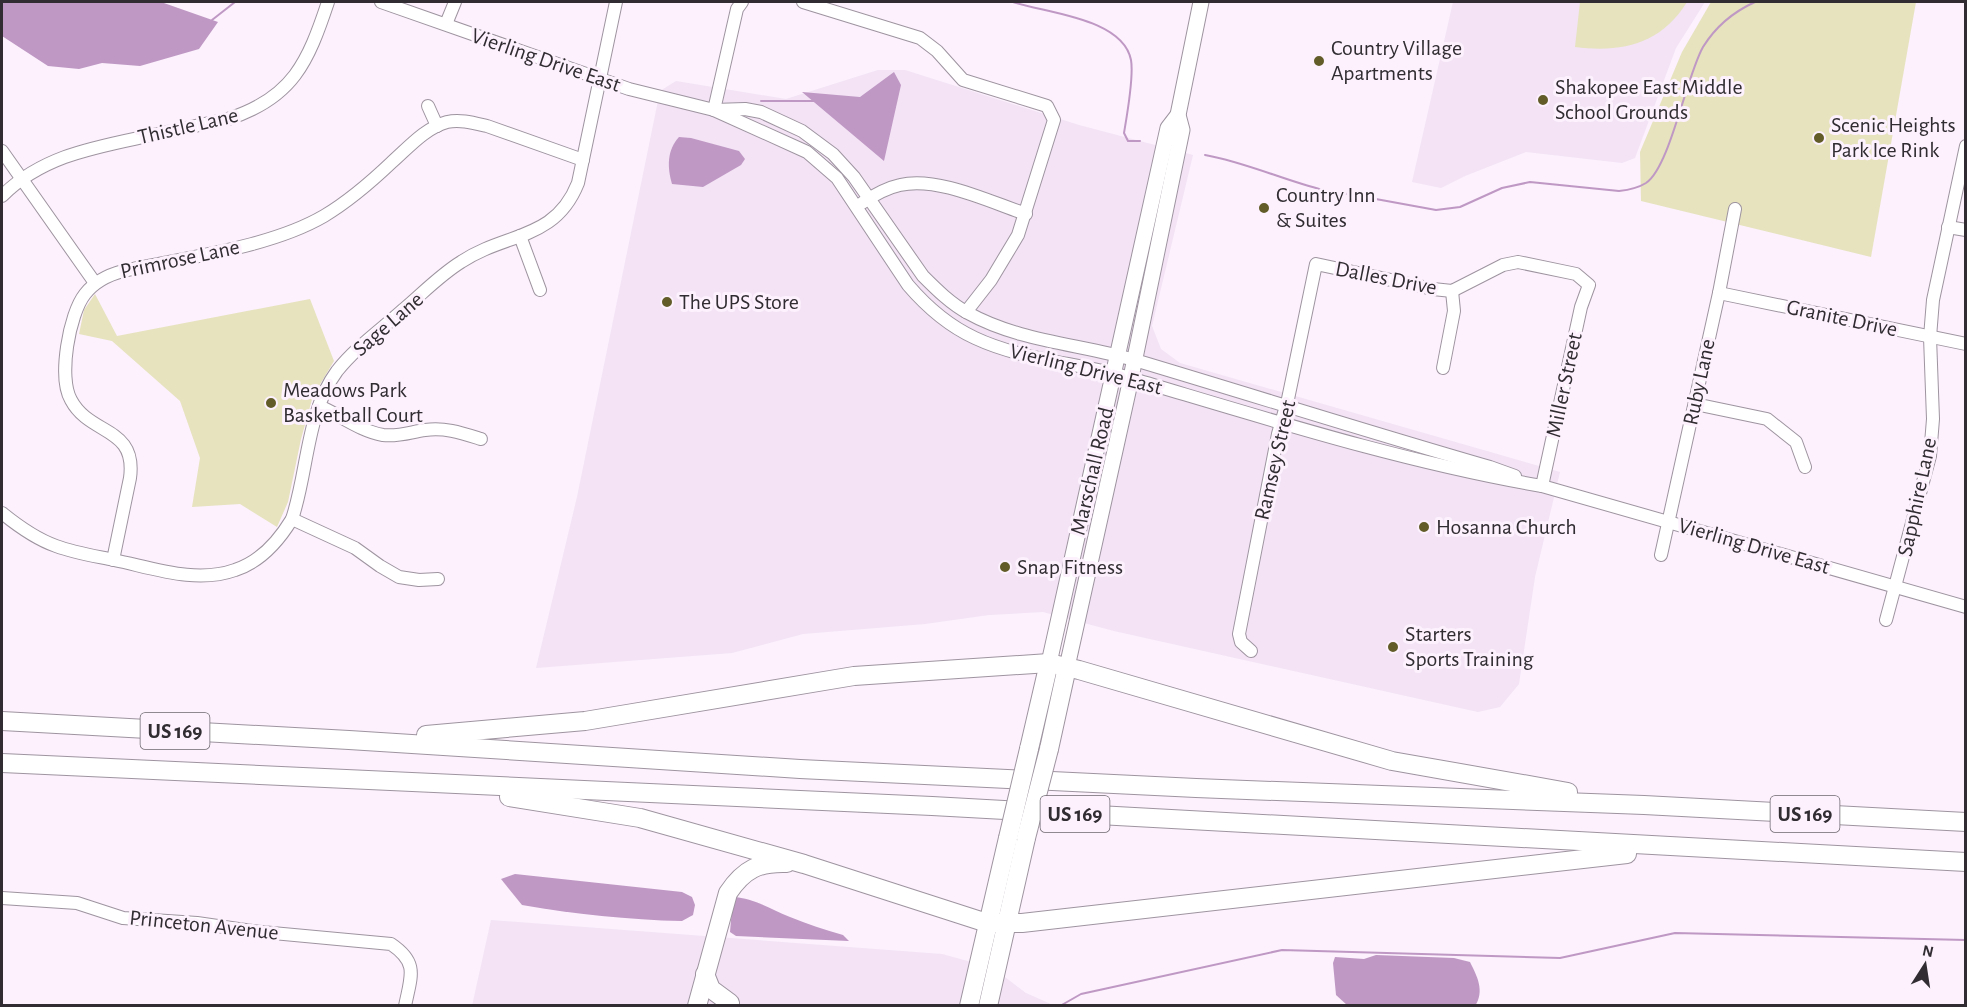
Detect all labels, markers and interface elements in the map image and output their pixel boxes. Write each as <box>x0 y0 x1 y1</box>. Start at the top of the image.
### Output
street label: Vierling Drive East <box>469 24 623 96</box>
place label: Country Village Apartments <box>1331 37 1462 84</box>
marker: Country Village Apartments <box>1312 54 1326 68</box>
place label: Shakopee East Middle School Grounds <box>1555 76 1743 123</box>
marker: Shakopee East Middle School Grounds <box>1536 93 1550 107</box>
street label: Thistle Lane <box>136 104 240 148</box>
place label: Scenic Heights Park Ice Rink <box>1831 114 1956 161</box>
marker: Scenic Heights Park Ice Rink <box>1812 131 1826 145</box>
place label: Country Inn & Suites <box>1276 184 1376 231</box>
marker: Country Inn & Suites <box>1257 201 1271 215</box>
street label: Primrose Lane <box>118 236 242 282</box>
street label: Dalles Drive <box>1333 257 1439 299</box>
street label: Sage Lane <box>349 288 427 360</box>
place label: The UPS Store <box>679 291 799 313</box>
marker: The UPS Store <box>660 295 674 309</box>
street label: Granite Drive <box>1785 296 1899 340</box>
street label: Miller Street <box>1542 331 1586 439</box>
street label: Ruby Lane <box>1679 337 1719 427</box>
street label: Vierling Drive East <box>1007 339 1165 399</box>
place label: Meadows Park Basketball Court <box>283 379 423 426</box>
marker: Meadows Park Basketball Court <box>264 396 278 410</box>
street label: Ramsey Street <box>1251 398 1299 522</box>
street label: Marschall Road <box>1067 405 1117 537</box>
street label: Sapphire Lane <box>1894 436 1940 558</box>
street label: Vierling Drive East <box>1676 514 1832 578</box>
place label: Hosanna Church <box>1436 516 1577 538</box>
marker: Hosanna Church <box>1417 520 1431 534</box>
place label: Snap Fitness <box>1017 556 1123 578</box>
marker: Snap Fitness <box>998 560 1012 574</box>
place label: Starters Sports Training <box>1405 623 1534 670</box>
marker: Starters Sports Training <box>1386 640 1400 654</box>
road number: US 169 <box>140 713 210 749</box>
road number: US 169 <box>1040 796 1110 832</box>
road number: US 169 <box>1770 796 1840 832</box>
street label: Princeton Avenue <box>128 906 280 944</box>
north arrow <box>1895 935 1955 995</box>
text: N <box>1921 942 1935 960</box>

